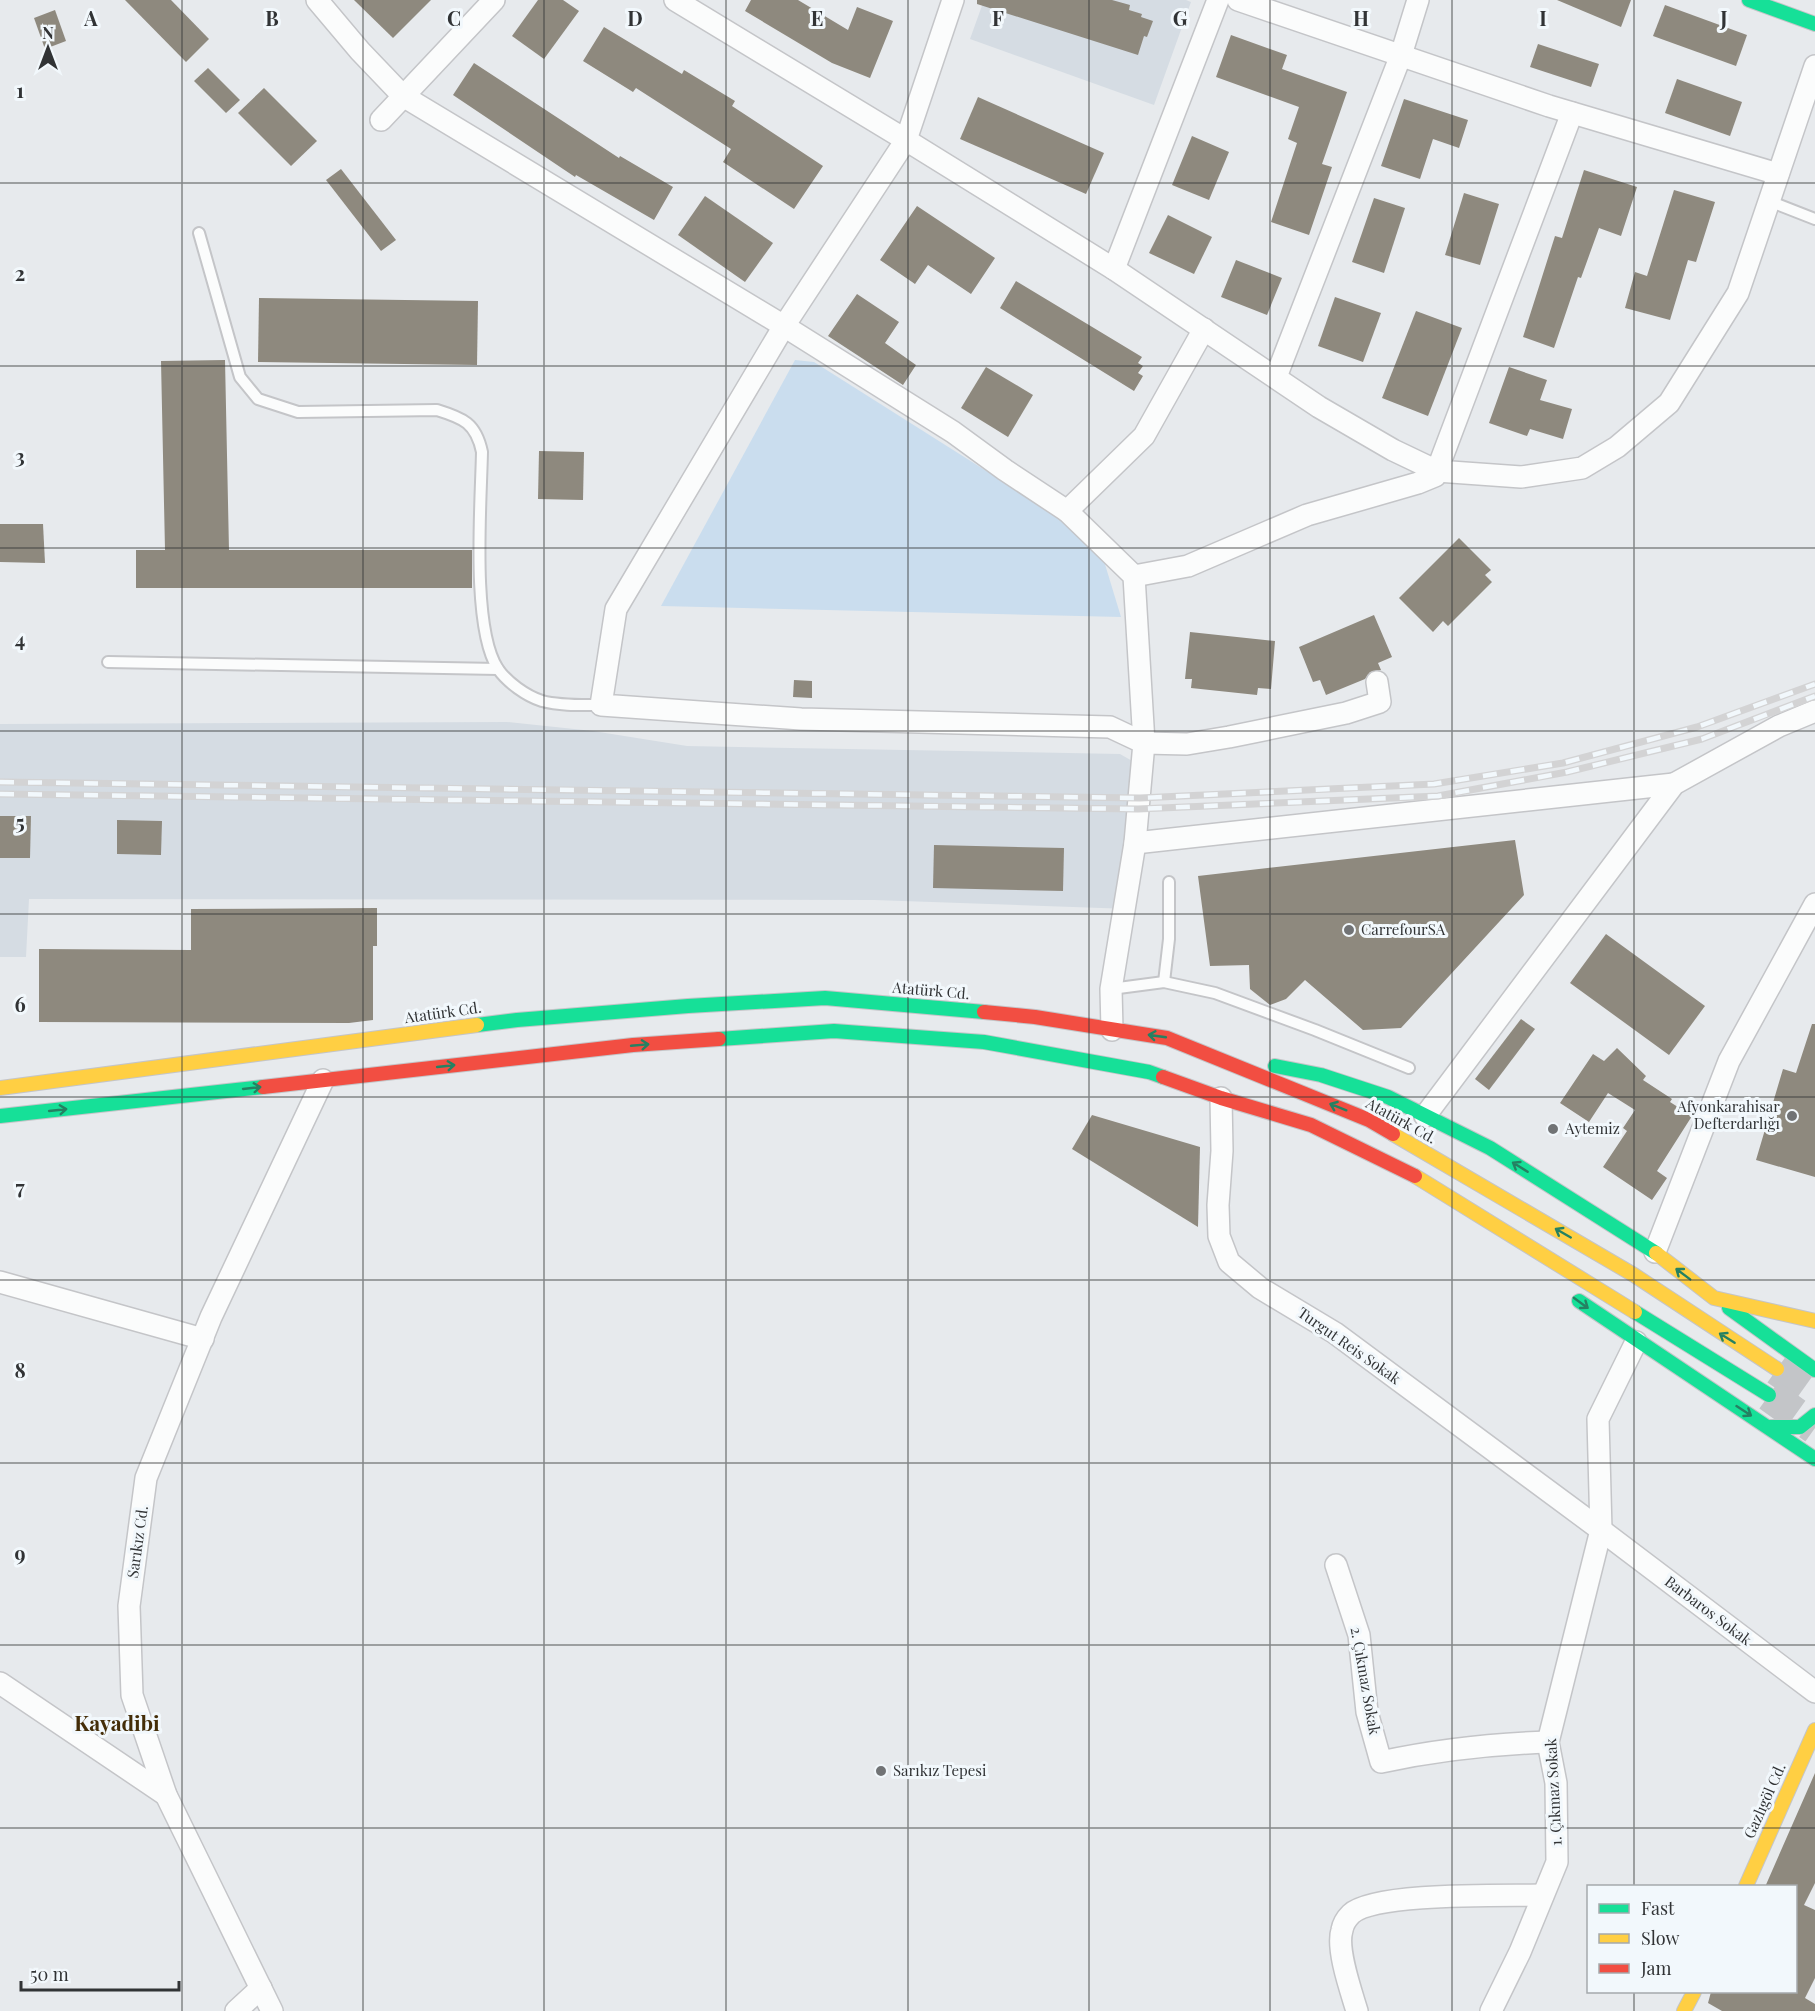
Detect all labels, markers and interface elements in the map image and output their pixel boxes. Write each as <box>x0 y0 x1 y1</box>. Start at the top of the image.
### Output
text: A <box>83 4 98 31</box>
text: B <box>265 4 279 31</box>
text: C <box>447 4 461 31</box>
text: D <box>627 4 643 31</box>
text: E <box>811 4 823 31</box>
text: F <box>992 4 1004 31</box>
text: G <box>1173 4 1188 31</box>
text: H <box>1353 4 1369 31</box>
text: I <box>1539 4 1547 31</box>
text: J <box>1719 4 1728 31</box>
north arrow <box>18 18 78 78</box>
text: N <box>42 22 54 43</box>
text: 1 <box>16 76 24 103</box>
text: 2 <box>15 259 25 286</box>
text: 3 <box>15 442 25 469</box>
text: 4 <box>15 625 25 652</box>
text: 5 <box>15 808 25 835</box>
place label: CarrefourSA <box>1361 919 1446 939</box>
marker: CarrefourSA <box>1342 923 1356 937</box>
street label: Atatürk Cd. <box>891 977 970 1003</box>
text: 6 <box>14 990 26 1017</box>
street label: Atatürk Cd. <box>402 997 483 1027</box>
one-way arrow <box>1147 1031 1167 1042</box>
one-way arrow <box>629 1039 649 1050</box>
one-way arrow <box>435 1060 455 1071</box>
one-way arrow <box>241 1082 261 1093</box>
street label: Atatürk Cd. <box>1362 1092 1440 1148</box>
place label: Afyonkarahisar Defterdarlığı <box>1676 1096 1781 1133</box>
one-way arrow <box>1329 1101 1348 1112</box>
one-way arrow <box>48 1104 68 1115</box>
marker: Afyonkarahisar Defterdarlığı <box>1785 1109 1799 1123</box>
place label: Aytemiz <box>1564 1118 1620 1138</box>
marker: Aytemiz <box>1546 1122 1560 1136</box>
one-way arrow <box>1512 1161 1529 1173</box>
text: 7 <box>15 1173 25 1200</box>
one-way arrow <box>1555 1227 1572 1239</box>
one-way arrow <box>1676 1267 1692 1280</box>
one-way arrow <box>1573 1297 1589 1309</box>
street label: Turgut Reis Sokak <box>1294 1302 1406 1389</box>
one-way arrow <box>1719 1331 1736 1343</box>
text: 8 <box>14 1356 26 1383</box>
one-way arrow <box>1735 1405 1752 1417</box>
street label: Sarıkız Cd. <box>122 1504 152 1579</box>
text: 9 <box>14 1539 26 1566</box>
street label: Barbaros Sokak <box>1661 1571 1757 1650</box>
street label: 2. Çıkmaz Sokak <box>1347 1625 1385 1737</box>
district label: Kayadibi <box>74 1708 160 1736</box>
street label: 1. Çıkmaz Sokak <box>1540 1737 1566 1846</box>
place label: Sarıkız Tepesi <box>893 1760 987 1780</box>
street label: Gazlıgöl Cd. <box>1739 1760 1790 1841</box>
marker: Sarıkız Tepesi <box>874 1764 888 1778</box>
legend <box>1587 1885 1797 1993</box>
text: Fast <box>1641 1896 1675 1920</box>
text: Slow <box>1641 1926 1679 1950</box>
scale bar <box>21 1954 178 1992</box>
text: Jam <box>1640 1956 1671 1980</box>
text: 50 m <box>30 1962 69 1986</box>

